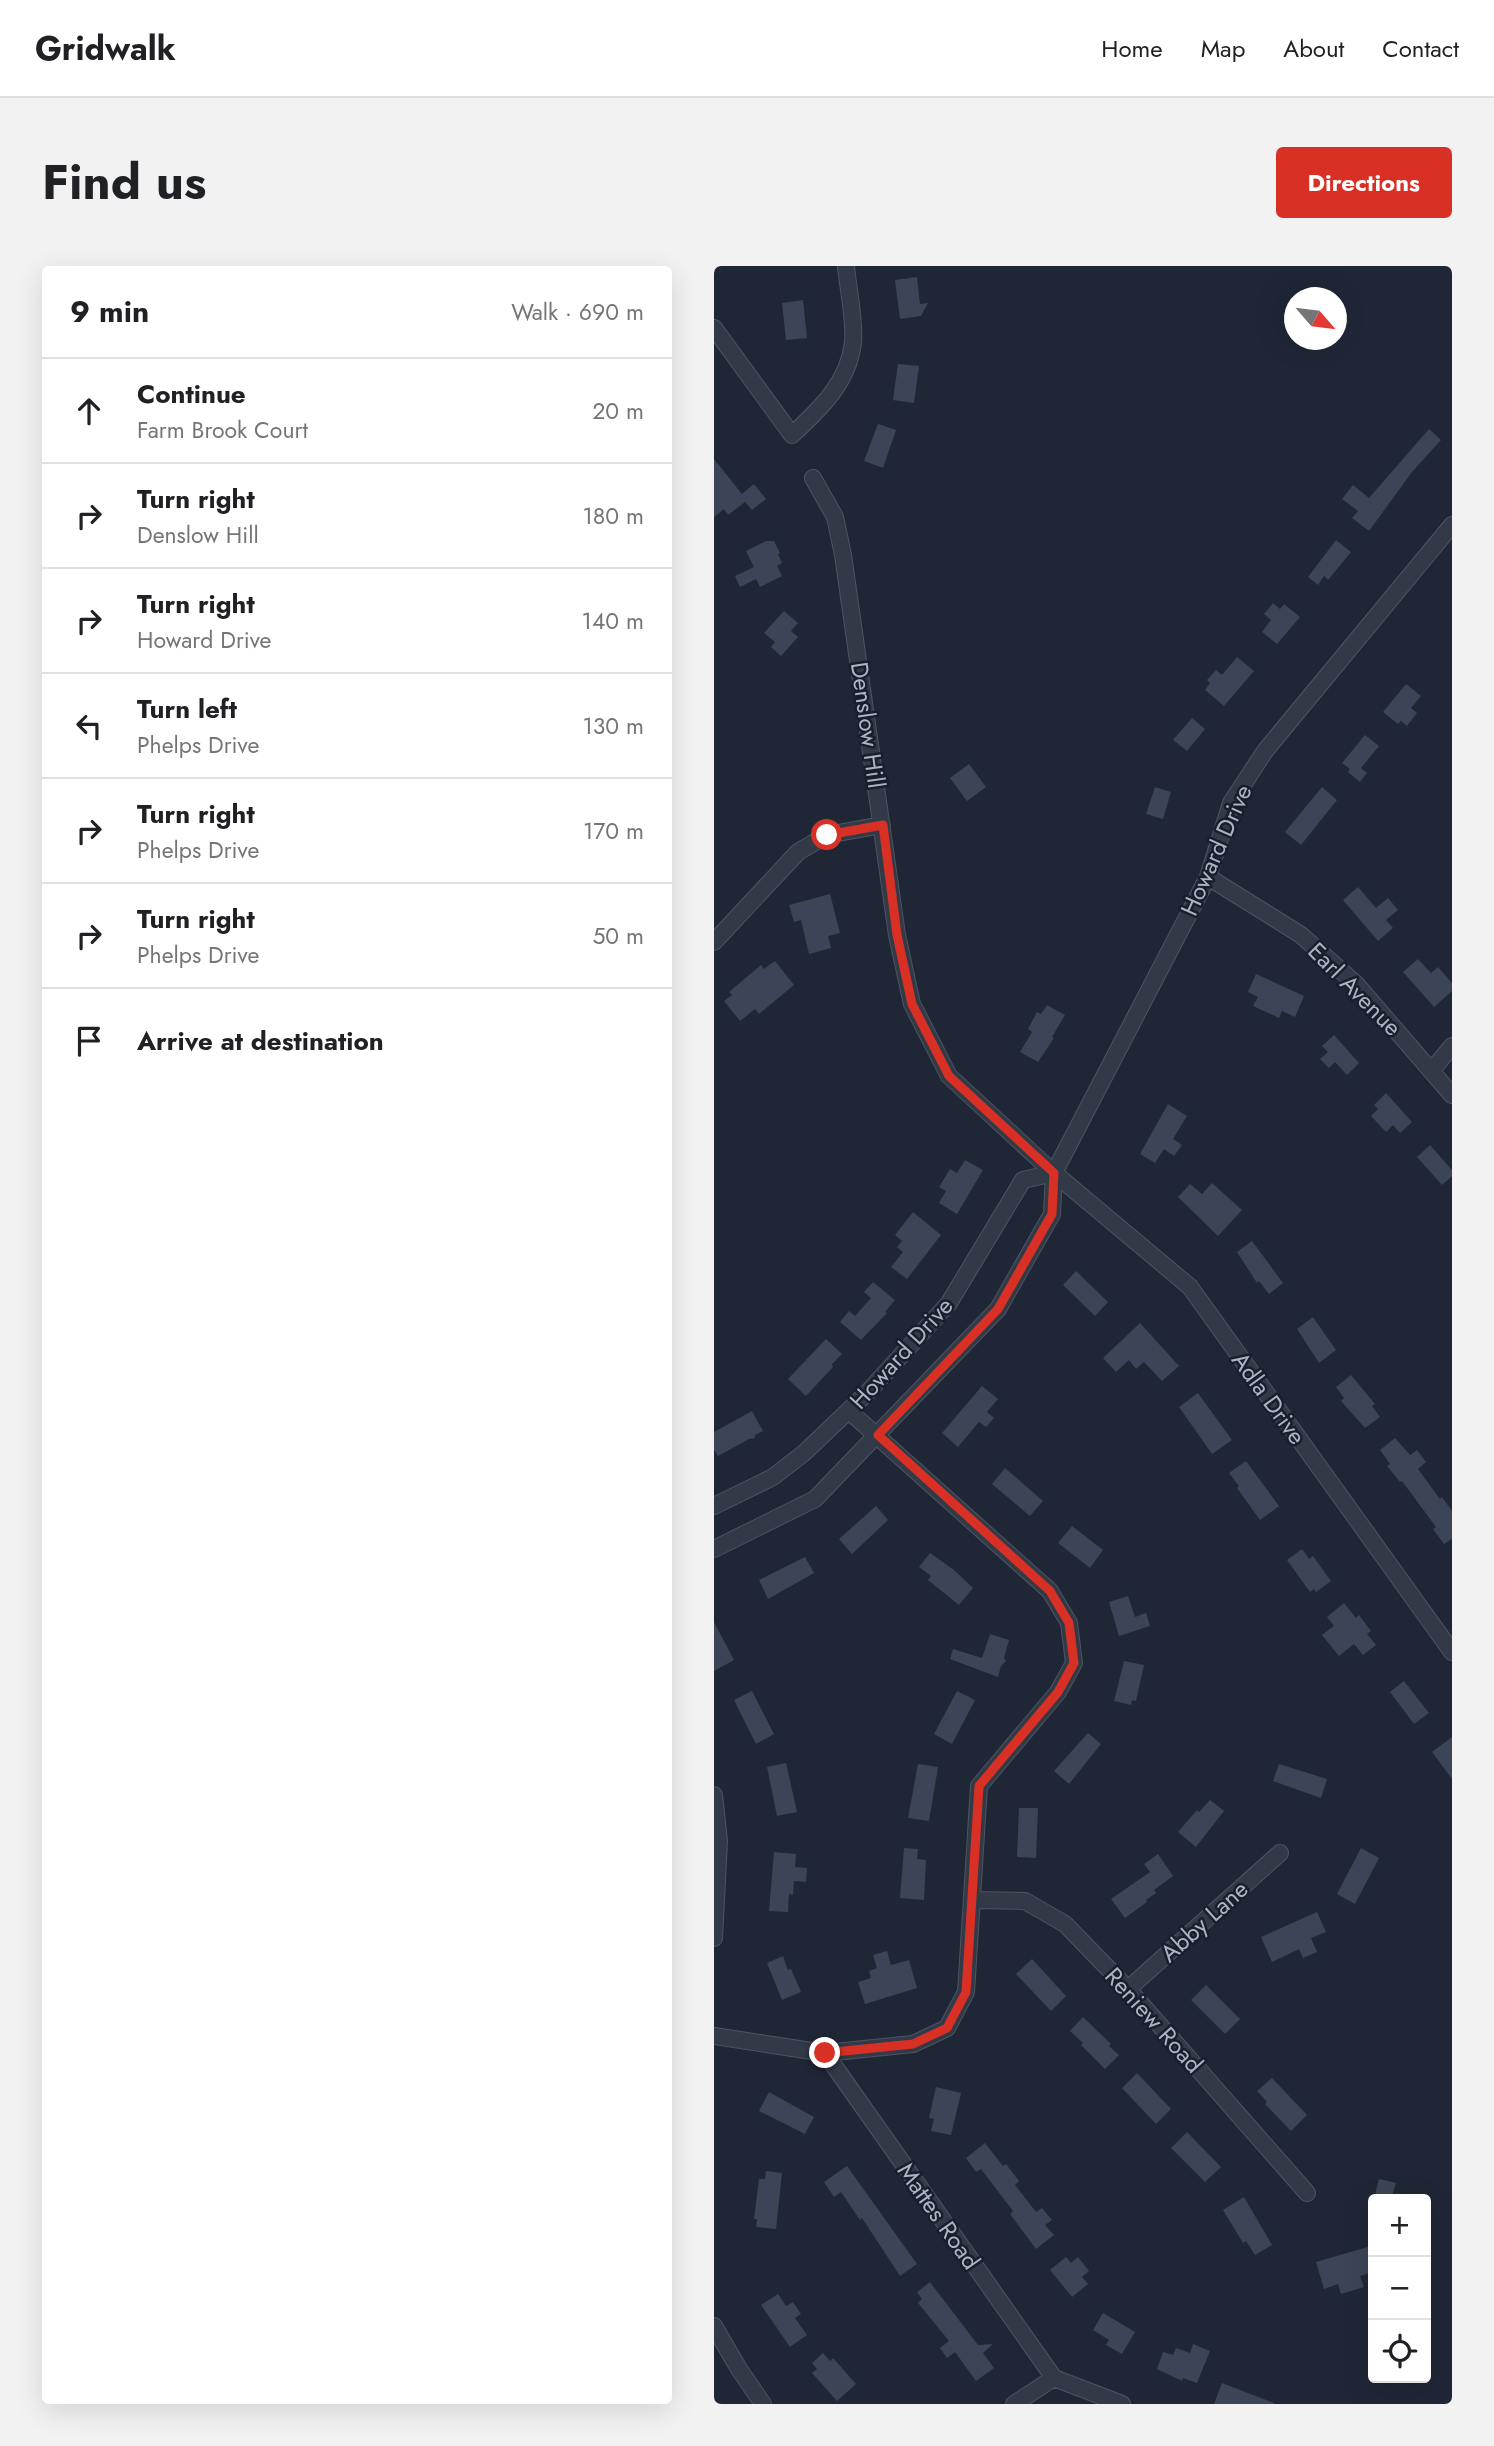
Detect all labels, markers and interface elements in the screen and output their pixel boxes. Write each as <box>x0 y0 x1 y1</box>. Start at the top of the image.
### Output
text: Gridwalk <box>35 25 176 72</box>
text: Home <box>1101 31 1163 66</box>
text: Map <box>1201 31 1245 66</box>
text: About <box>1283 31 1344 66</box>
text: Contact <box>1382 31 1459 66</box>
text: Find us <box>42 147 206 217</box>
button: Directions <box>1276 147 1452 218</box>
north arrow <box>1284 287 1347 350</box>
text: 9 min <box>70 290 149 333</box>
text: Walk · 690 m <box>511 295 644 329</box>
text: Continue <box>137 375 246 413</box>
icon: ahead <box>70 392 108 430</box>
text: 20 m <box>592 394 644 428</box>
text: Farm Brook Court <box>137 413 308 447</box>
text: Turn right <box>137 480 255 518</box>
icon: right <box>70 497 108 535</box>
text: 180 m <box>582 499 644 533</box>
text: Denslow Hill <box>137 518 259 552</box>
text: Turn right <box>137 585 255 623</box>
icon: right <box>70 602 108 640</box>
text: 140 m <box>582 604 644 638</box>
text: Howard Drive <box>137 623 271 657</box>
street label: Denslow Hill <box>842 660 894 790</box>
text: Turn left <box>137 690 237 728</box>
icon: left <box>70 707 108 745</box>
text: 130 m <box>582 709 644 743</box>
text: Phelps Drive <box>137 728 259 762</box>
street label: Howard Drive <box>1171 779 1261 921</box>
text: Turn right <box>137 795 255 833</box>
icon: right <box>70 812 108 850</box>
text: 170 m <box>583 814 644 848</box>
route start <box>811 819 842 850</box>
text: Phelps Drive <box>137 833 259 867</box>
text: Turn right <box>137 900 255 938</box>
icon: right <box>70 917 108 955</box>
text: 50 m <box>592 919 644 953</box>
street label: Earl Avenue <box>1300 934 1410 1044</box>
text: Phelps Drive <box>137 938 259 972</box>
icon: arrive <box>70 1022 108 1060</box>
text: Arrive at destination <box>137 1022 384 1060</box>
street label: Howard Drive <box>841 1289 961 1417</box>
street label: Adla Drive <box>1223 1344 1315 1452</box>
street label: Abby Lane <box>1152 1872 1256 1970</box>
street label: Reniew Road <box>1097 1959 1211 2081</box>
route end <box>809 2037 840 2068</box>
street label: Mattes Road <box>889 2155 989 2277</box>
map controls <box>1368 2194 1431 2383</box>
button: + <box>1368 2194 1431 2257</box>
button: − <box>1368 2257 1431 2320</box>
button: locate <box>1368 2320 1431 2383</box>

